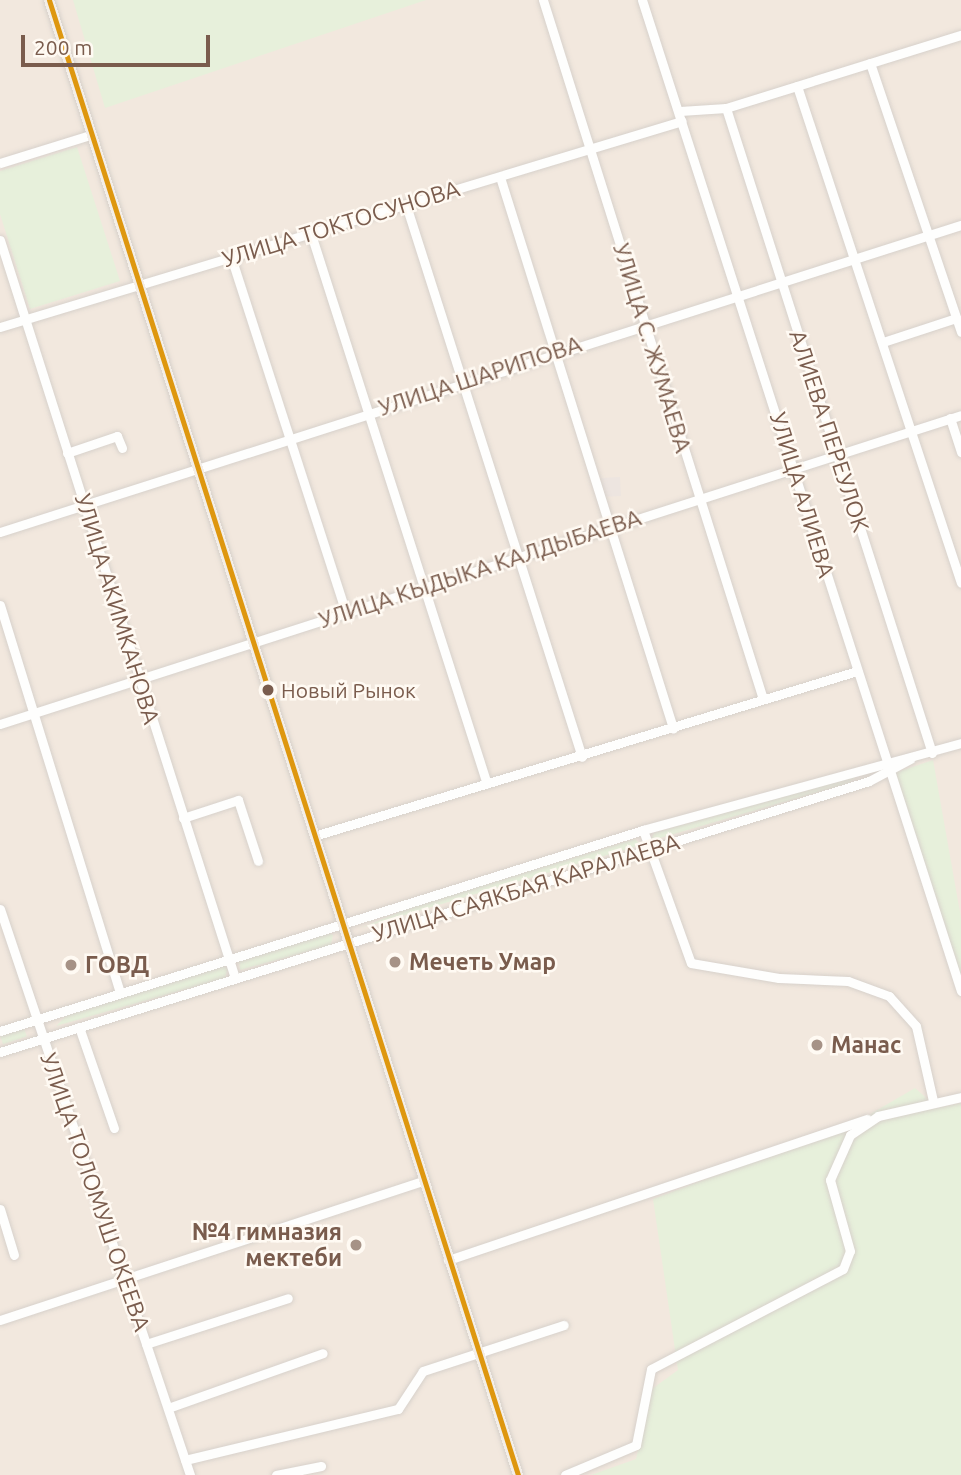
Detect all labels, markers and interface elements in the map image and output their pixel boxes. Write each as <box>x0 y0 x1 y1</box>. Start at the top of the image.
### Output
scale bar <box>24 21 214 65</box>
text: 200 m <box>34 35 92 59</box>
street label: УЛИЦА ТОКТОСУНОВА <box>219 175 463 273</box>
street label: УЛИЦА С. ЖУМАЕВА <box>607 240 697 456</box>
street label: АЛИЕВА ПЕРЕУЛОК <box>783 326 875 536</box>
street label: УЛИЦА ШАРИПОВА <box>375 330 585 422</box>
street label: УЛИЦА АЛИЕВА <box>764 409 840 581</box>
street label: УЛИЦА АКИМКАНОВА <box>69 490 165 728</box>
street label: УЛИЦА КЫДЫКА КАЛДЫБАЕВА <box>315 504 645 634</box>
place label: Новый Рынок <box>281 677 416 703</box>
marker: Новый Рынок <box>261 683 275 697</box>
street label: УЛИЦА САЯКБАЯ КАРАЛАЕВА <box>369 828 683 948</box>
place label: Мечеть Умар <box>409 948 556 976</box>
place label: ГОВД <box>85 951 149 979</box>
marker: Мечеть Умар <box>387 954 403 970</box>
marker: ГОВД <box>63 957 79 973</box>
place label: Манас <box>831 1031 901 1059</box>
marker: Манас <box>809 1037 825 1053</box>
street label: УЛИЦА ТОЛОМУШ ОКЕЕВА <box>34 1049 156 1335</box>
place label: №4 гимназия мектеби <box>192 1218 342 1272</box>
marker: №4 гимназия мектеби <box>348 1237 364 1253</box>

